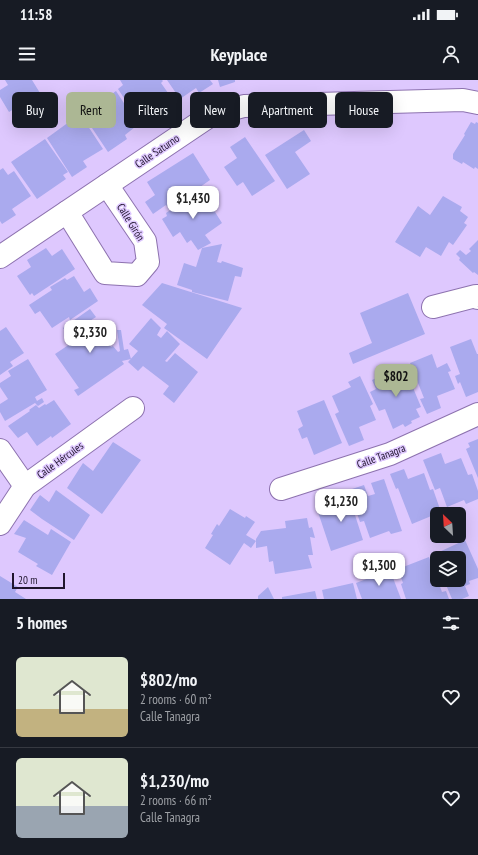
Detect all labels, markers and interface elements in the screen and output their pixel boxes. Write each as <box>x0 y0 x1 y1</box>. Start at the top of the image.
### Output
text: 11:58 <box>20 5 52 24</box>
icon: menu <box>16 43 38 65</box>
text: Keyplace <box>211 43 267 66</box>
icon: person <box>440 43 462 65</box>
chip: Buy <box>12 92 58 128</box>
chip: Rent <box>66 92 116 128</box>
chip: Filters <box>124 92 182 128</box>
chip: New <box>190 92 240 128</box>
chip: Apartment <box>248 92 327 128</box>
chip: House <box>335 92 393 128</box>
street label: Calle Saturno <box>132 131 182 171</box>
pin: $1,430 <box>160 186 226 220</box>
text: $1,430 <box>176 190 210 207</box>
street label: Calle Girón <box>114 201 148 244</box>
pin: $2,330 <box>57 320 123 354</box>
text: $2,330 <box>73 324 107 341</box>
pin: $802 <box>372 364 420 398</box>
text: $802 <box>384 368 408 385</box>
street label: Calle Hércules <box>34 438 86 482</box>
street label: Calle Tanagra <box>355 441 407 471</box>
pin: $1,230 <box>308 489 374 523</box>
text: $1,230 <box>324 493 358 510</box>
north arrow <box>430 507 466 543</box>
map controls <box>430 507 466 587</box>
button: layers <box>430 551 466 587</box>
pin: $1,300 <box>346 553 412 587</box>
text: $1,300 <box>362 557 396 574</box>
scale bar <box>12 571 65 590</box>
text: 20 m <box>18 573 37 587</box>
text: 5 homes <box>16 612 67 634</box>
icon: filters <box>440 612 462 634</box>
text: $802/mo <box>140 669 197 691</box>
icon: home <box>48 673 96 721</box>
icon: heart <box>440 686 462 708</box>
text: 2 rooms · 60 m² <box>140 691 212 708</box>
text: Calle Tanagra <box>140 708 200 725</box>
text: $1,230/mo <box>140 770 209 792</box>
icon: home <box>48 774 96 822</box>
icon: heart <box>440 787 462 809</box>
text: 2 rooms · 66 m² <box>140 792 212 809</box>
text: Calle Tanagra <box>140 809 200 826</box>

